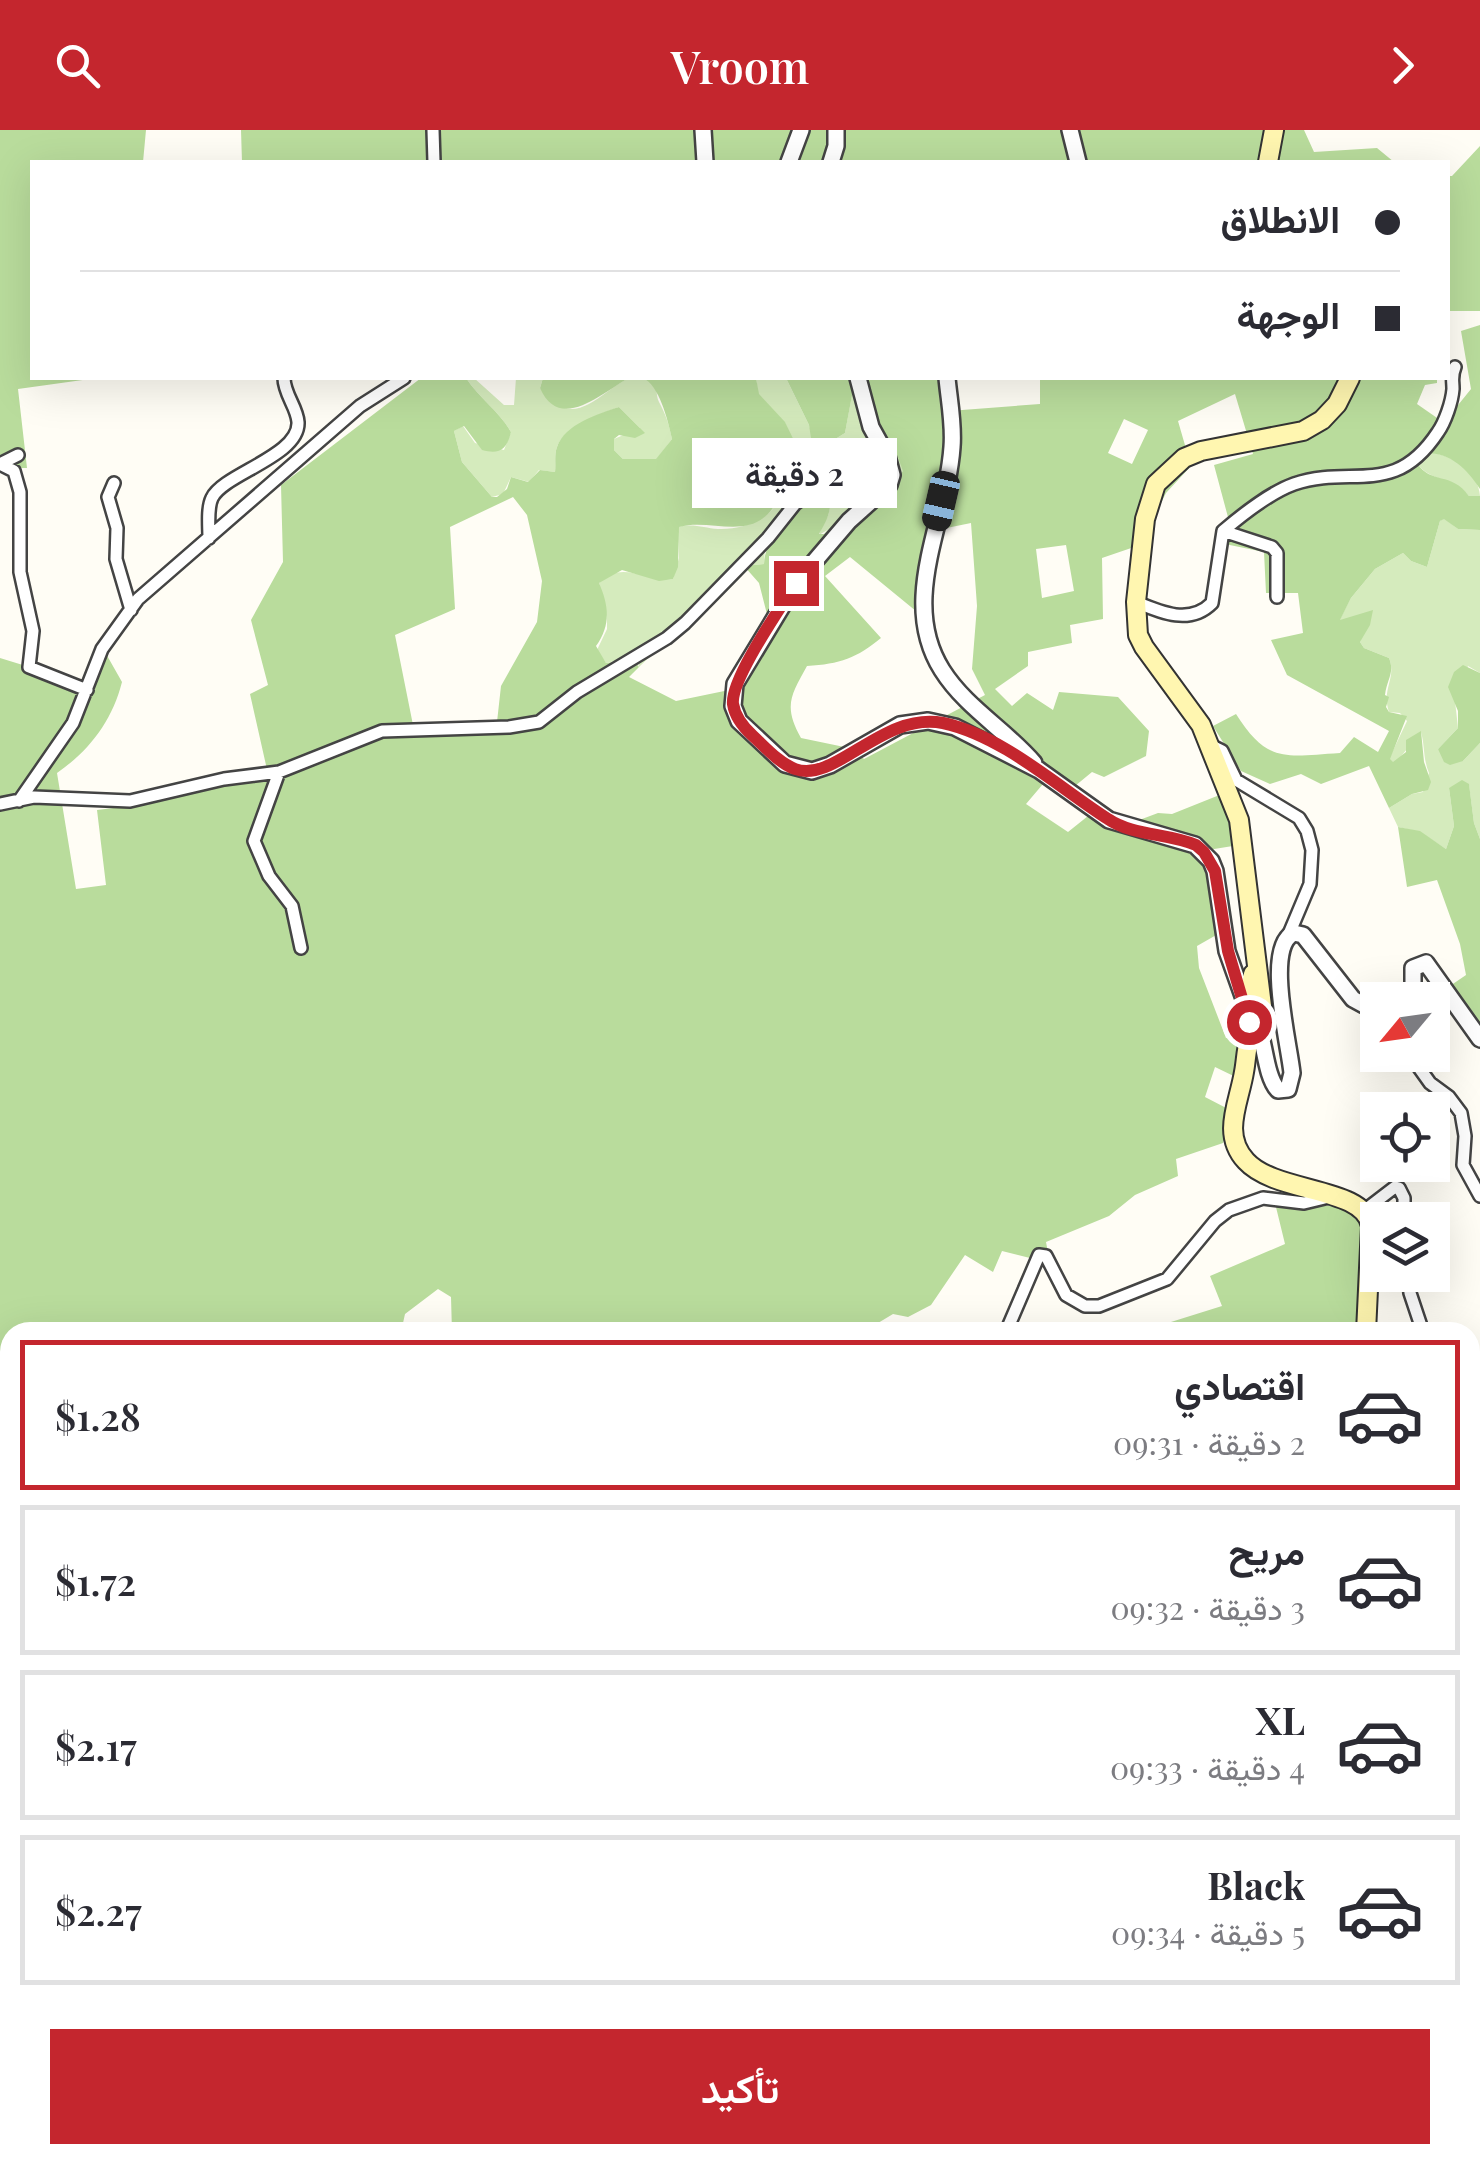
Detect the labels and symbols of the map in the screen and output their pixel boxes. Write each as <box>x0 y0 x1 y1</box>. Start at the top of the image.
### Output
callout: 2 دقيقة <box>694 438 898 508</box>
car <box>920 468 962 534</box>
route end <box>774 561 819 606</box>
north arrow <box>1360 982 1450 1072</box>
route start <box>1227 1000 1272 1045</box>

